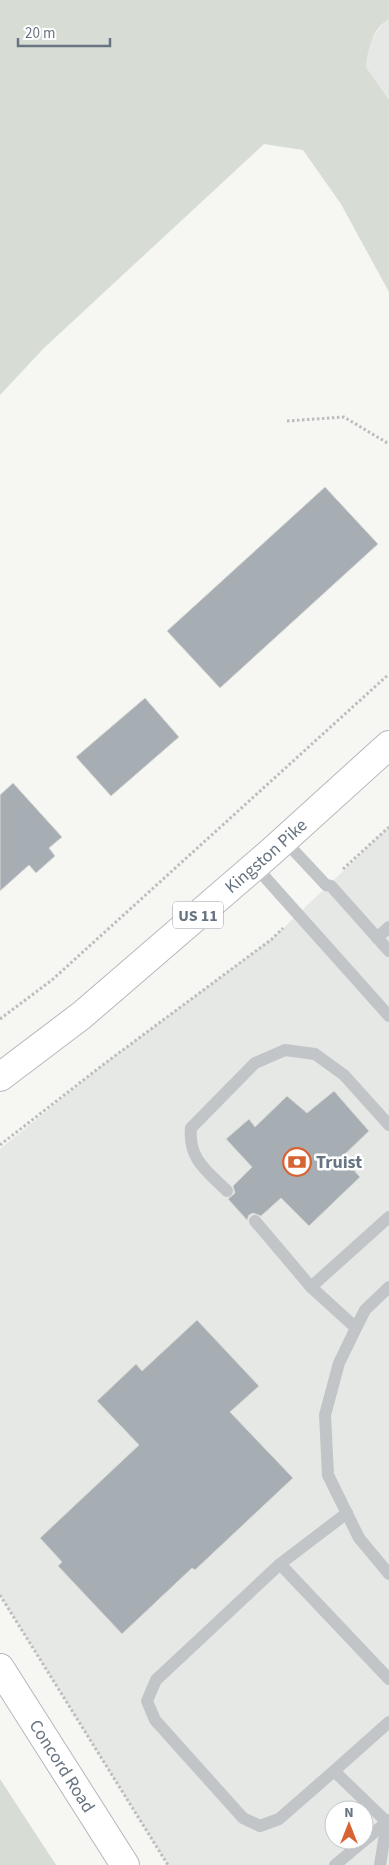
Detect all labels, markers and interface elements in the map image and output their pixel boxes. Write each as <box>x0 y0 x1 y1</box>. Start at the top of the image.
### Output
scale bar <box>18 15 110 47</box>
text: 20 m <box>25 23 55 44</box>
street label: Kingston Pike <box>220 813 313 899</box>
road number: US 11 <box>173 902 223 928</box>
bank icon: Truist <box>282 1147 312 1177</box>
place label: Truist <box>316 1150 362 1175</box>
street label: Concord Road <box>23 1715 101 1818</box>
north arrow <box>324 1800 374 1850</box>
text: N <box>344 1803 354 1823</box>

